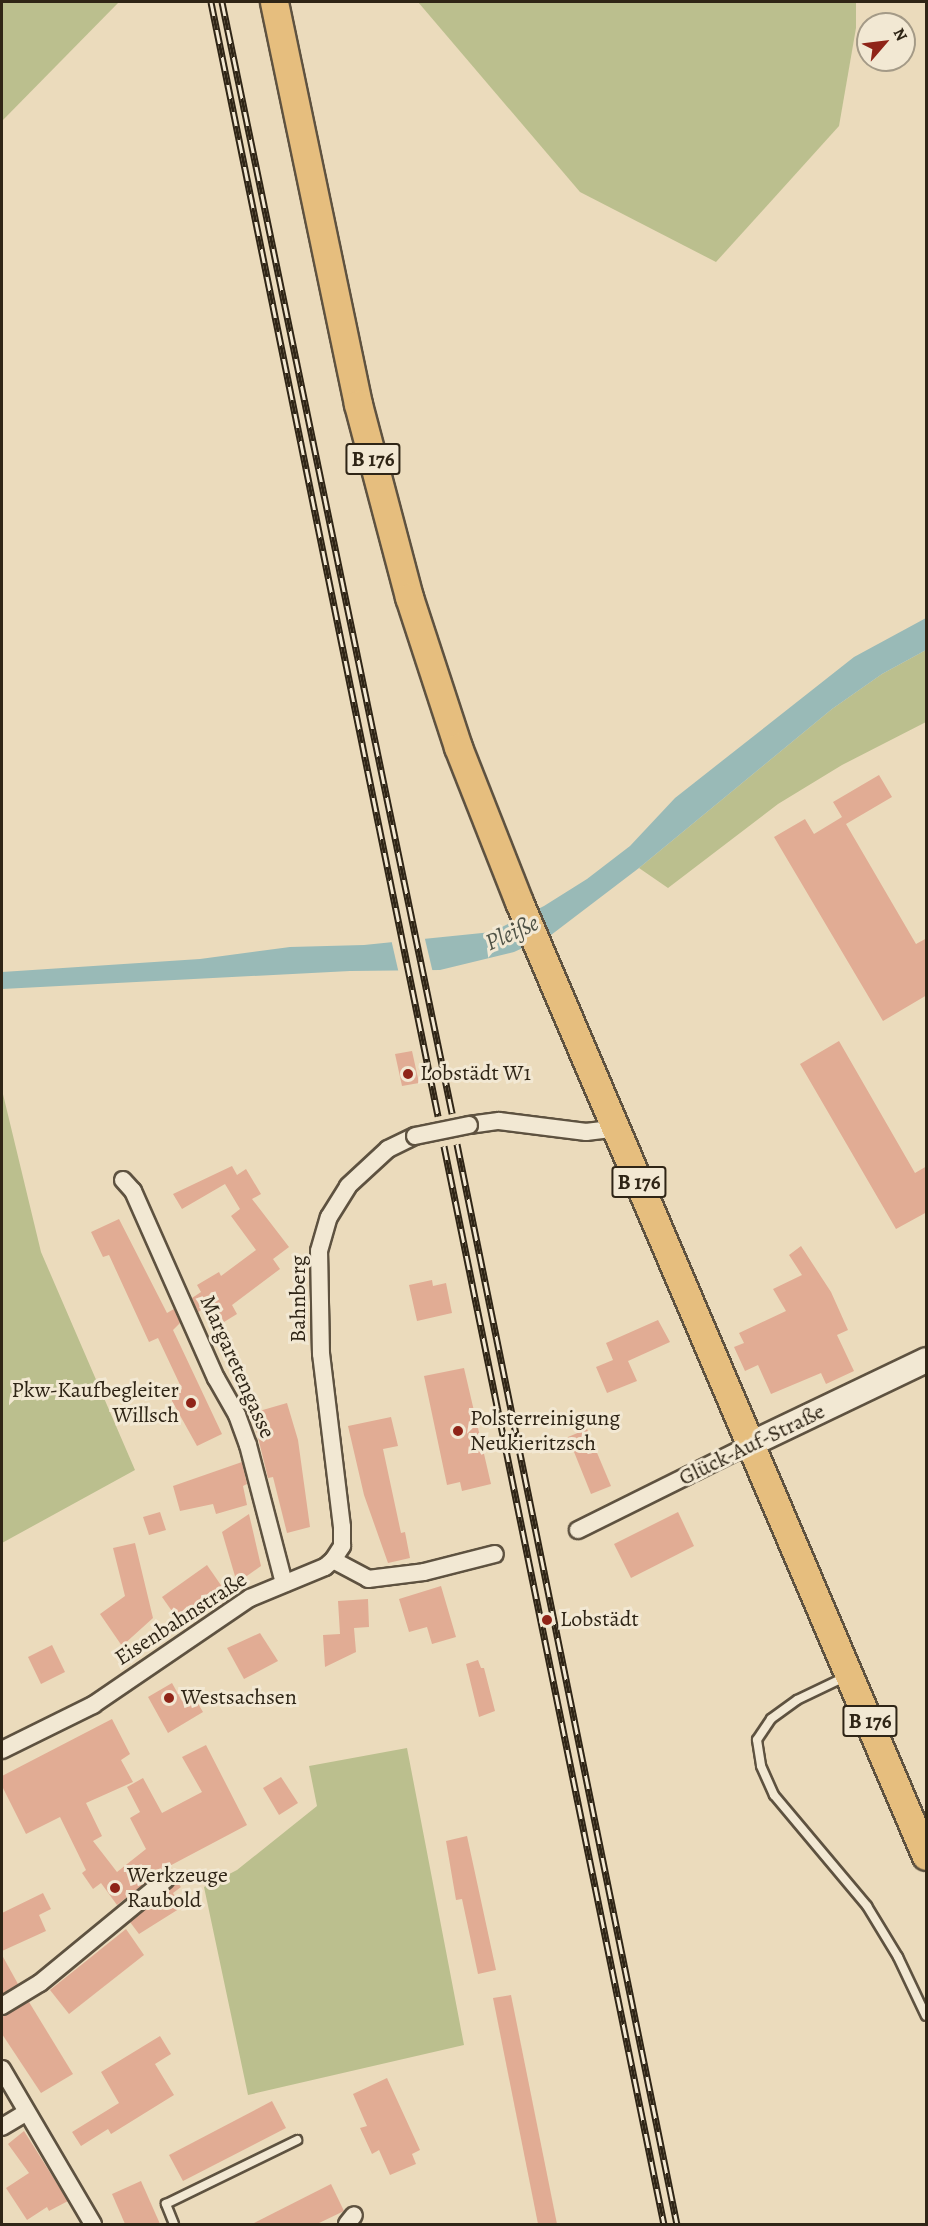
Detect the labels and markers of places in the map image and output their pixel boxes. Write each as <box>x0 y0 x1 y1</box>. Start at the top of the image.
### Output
place label: Lobstädt W1 <box>420 1061 531 1087</box>
marker: Lobstädt W1 <box>401 1067 415 1081</box>
place label: Pkw-Kaufbegleiter Willsch <box>12 1377 179 1428</box>
marker: Pkw-Kaufbegleiter Willsch <box>184 1396 198 1410</box>
place label: Polsterreinigung Neukieritzsch <box>470 1405 620 1456</box>
marker: Polsterreinigung Neukieritzsch <box>451 1424 465 1438</box>
place label: Lobstädt <box>560 1607 639 1633</box>
marker: Lobstädt <box>538 1611 556 1629</box>
place label: Westsachsen <box>181 1685 297 1711</box>
marker: Westsachsen <box>162 1691 176 1705</box>
place label: Werkzeuge Raubold <box>127 1862 228 1914</box>
marker: Werkzeuge Raubold <box>108 1881 122 1895</box>

